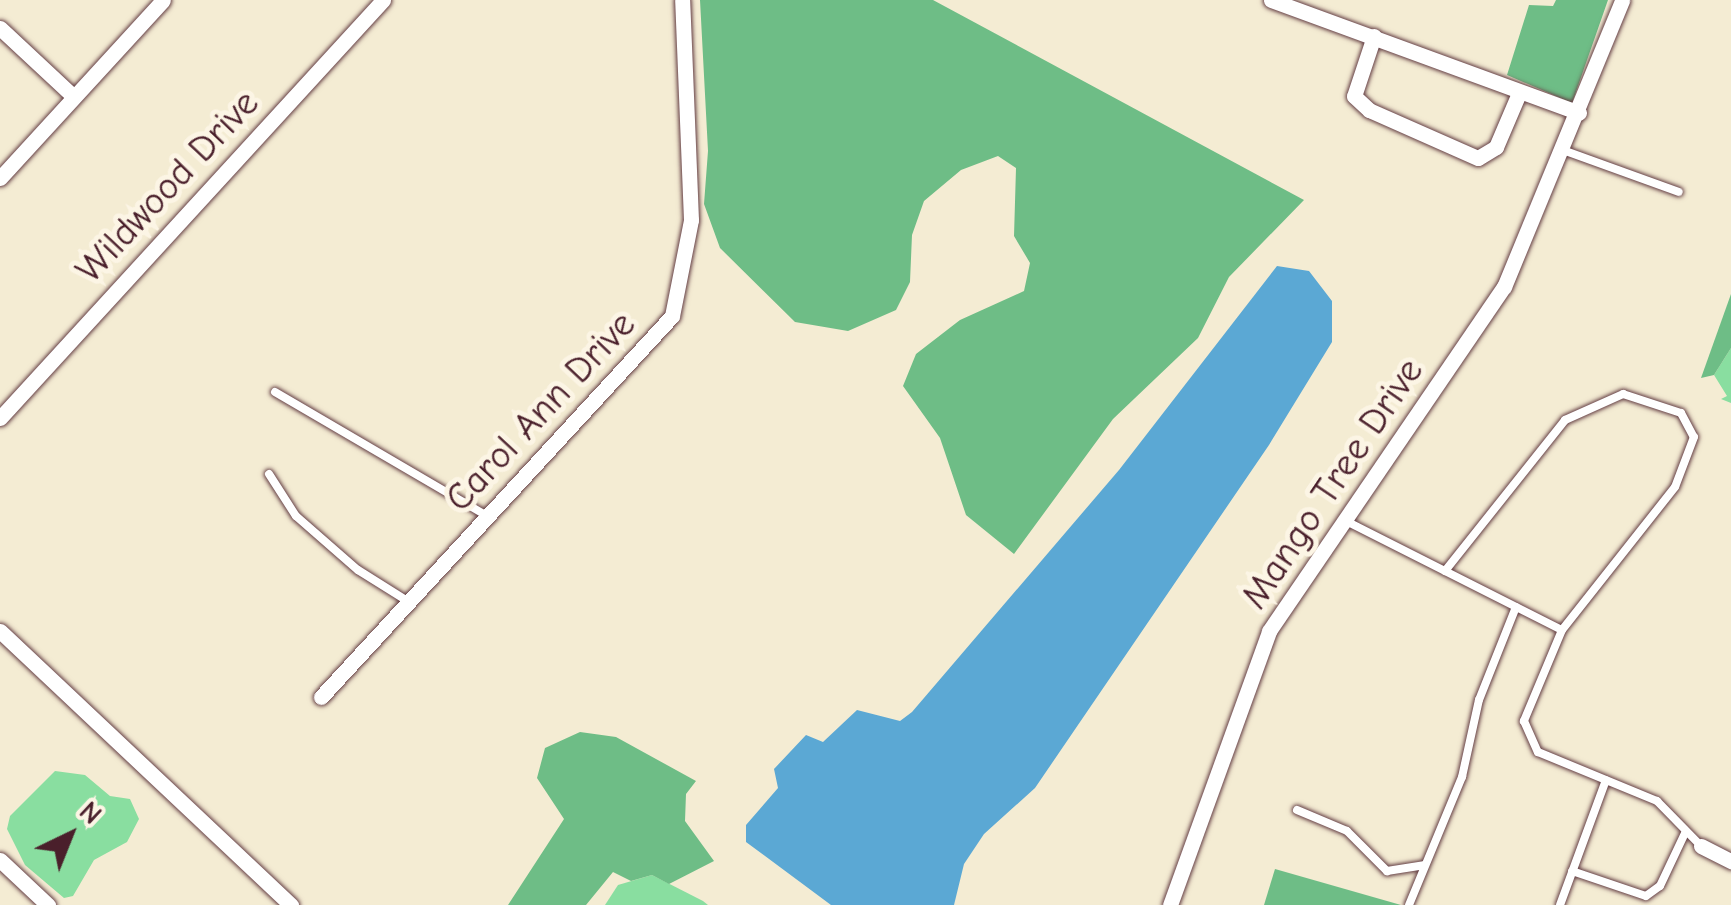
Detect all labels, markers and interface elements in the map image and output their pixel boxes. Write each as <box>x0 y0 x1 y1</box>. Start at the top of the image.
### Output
street label: Wildwood Drive <box>67 81 269 293</box>
street label: Carol Ann Drive <box>437 302 645 522</box>
street label: Mango Tree Drive <box>1232 350 1434 618</box>
north arrow <box>20 785 120 885</box>
text: N <box>73 795 108 831</box>

